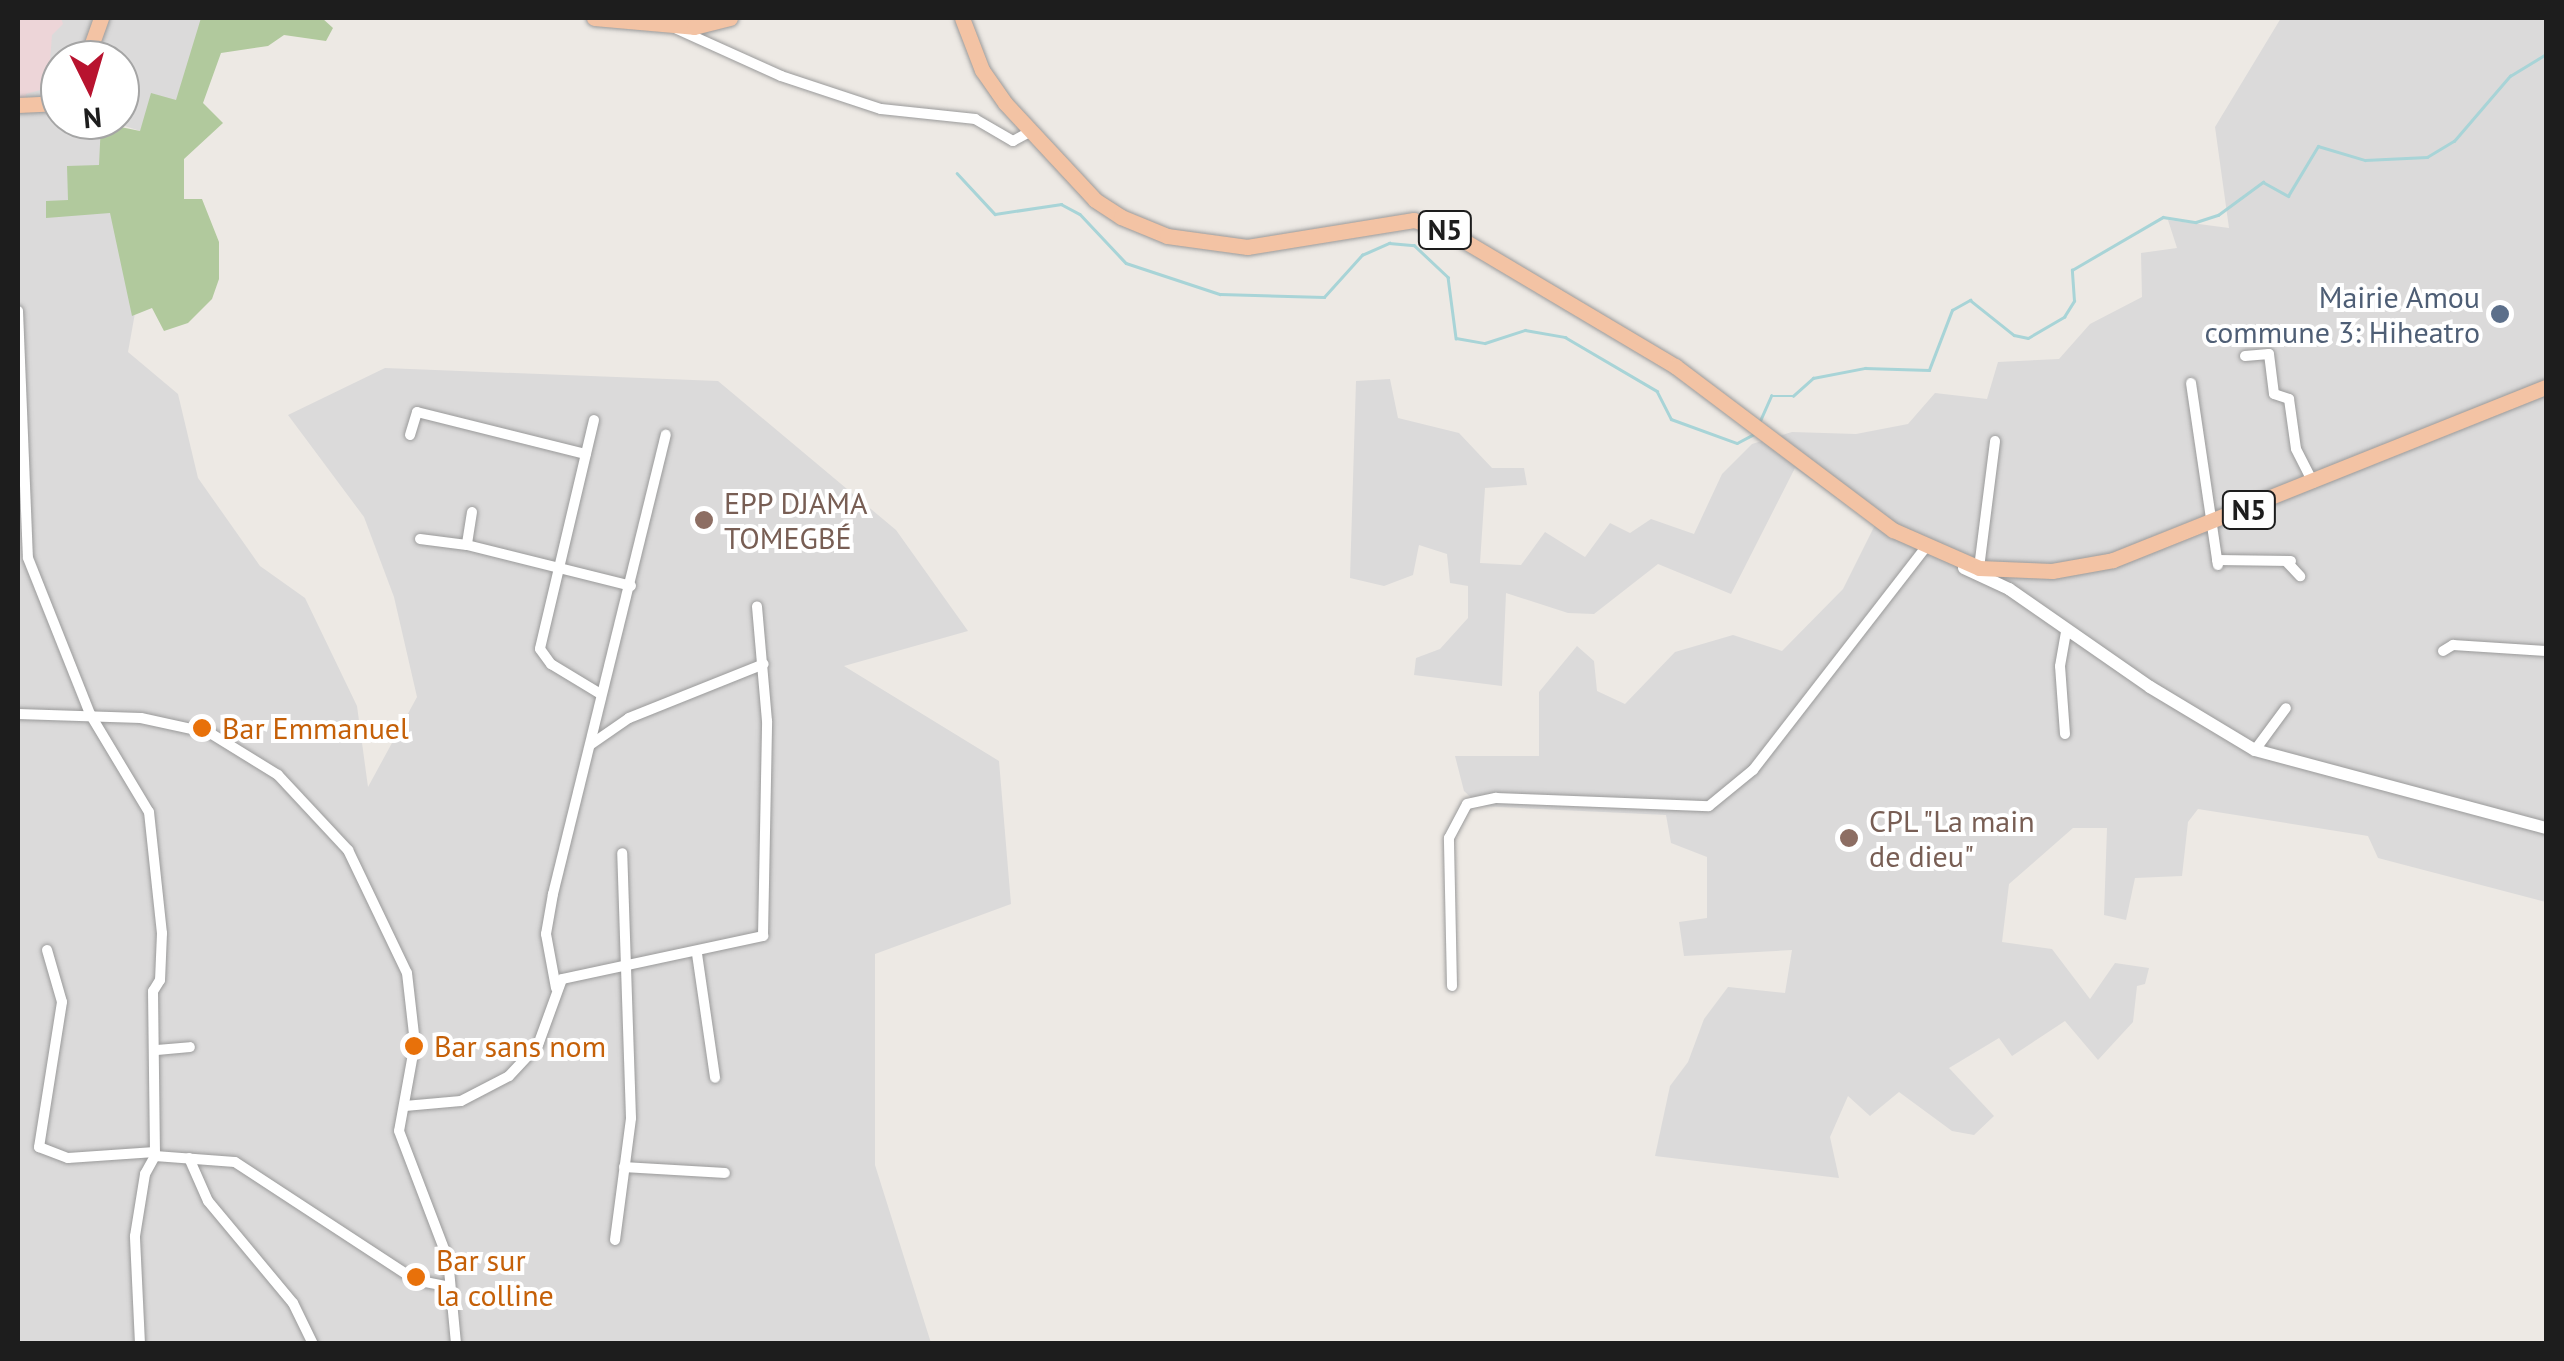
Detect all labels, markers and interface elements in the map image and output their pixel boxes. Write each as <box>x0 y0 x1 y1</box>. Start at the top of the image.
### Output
north arrow <box>40 40 140 140</box>
text: N <box>82 99 103 138</box>
road number: N5 <box>1418 207 1472 253</box>
place label: Mairie Amou commune 3: Hiheatro <box>2204 279 2480 350</box>
marker: Mairie Amou commune 3: Hiheatro <box>2489 303 2511 325</box>
place label: EPP DJAMA TOMEGBÉ <box>724 485 869 556</box>
road number: N5 <box>2222 487 2276 533</box>
marker: EPP DJAMA TOMEGBÉ <box>693 509 715 531</box>
place label: Bar Emmanuel <box>222 710 409 746</box>
marker: Bar Emmanuel <box>191 717 213 739</box>
place label: CPL "La main de dieu" <box>1869 803 2038 874</box>
marker: CPL "La main de dieu" <box>1838 827 1860 849</box>
place label: Bar sans nom <box>434 1028 606 1064</box>
marker: Bar sans nom <box>403 1035 425 1057</box>
place label: Bar sur la colline <box>436 1242 554 1312</box>
marker: Bar sur la colline <box>405 1266 427 1288</box>

